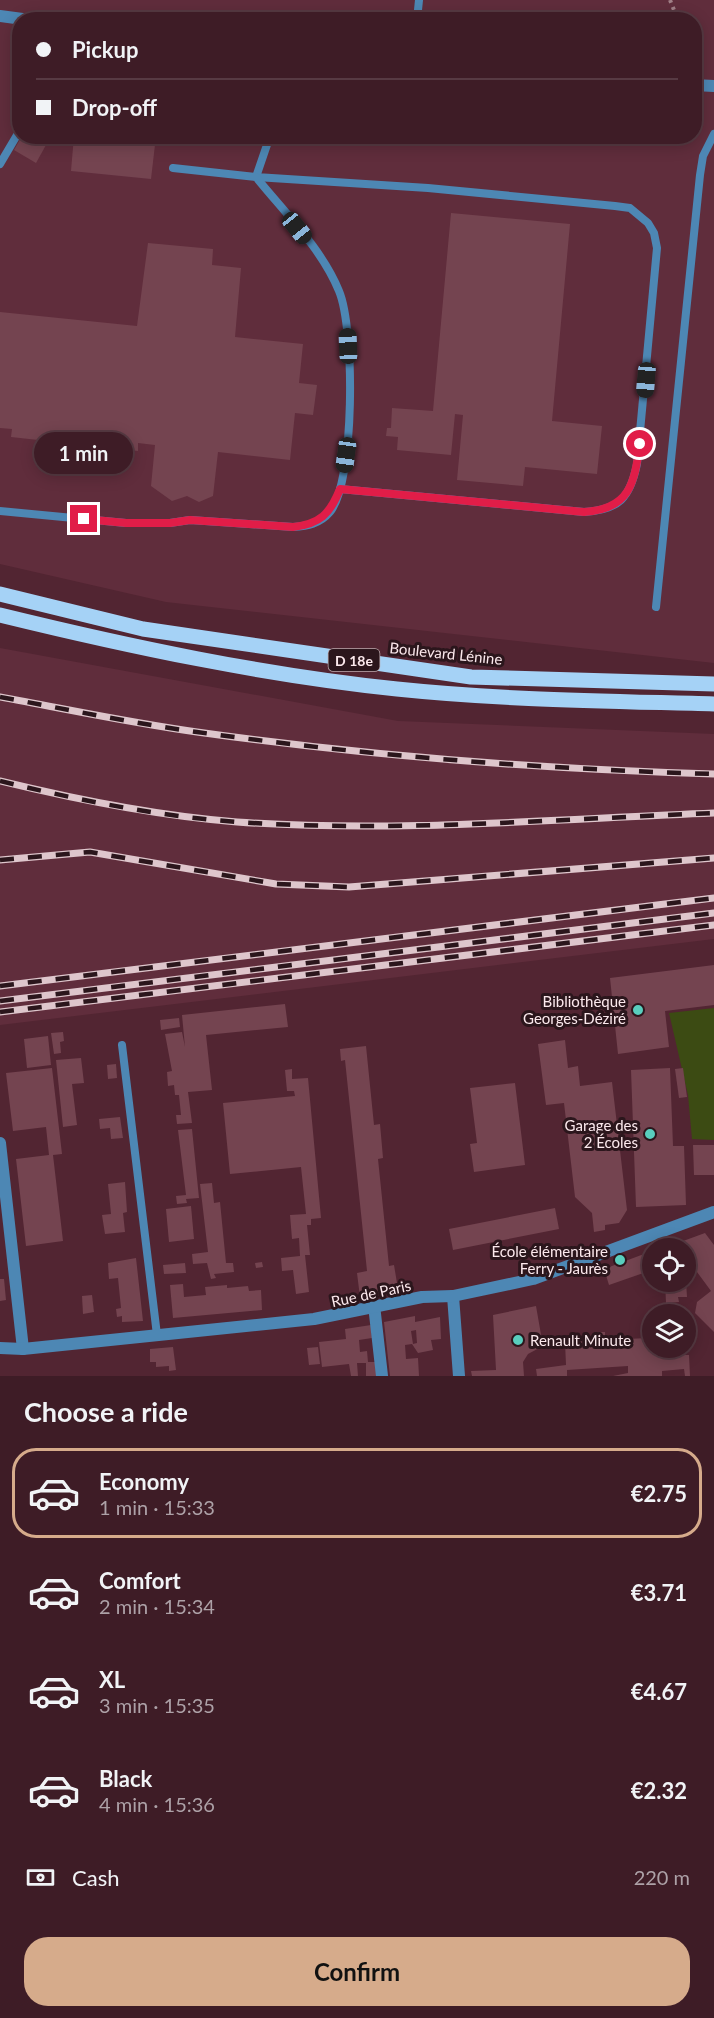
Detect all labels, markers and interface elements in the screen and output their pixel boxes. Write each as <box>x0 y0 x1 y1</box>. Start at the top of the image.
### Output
text: Pickup <box>72 36 138 63</box>
text: Drop-off <box>72 94 157 121</box>
car <box>279 208 315 248</box>
car <box>338 328 358 364</box>
car <box>635 361 657 399</box>
route start <box>626 430 653 457</box>
callout: 1 min <box>34 432 134 474</box>
car <box>335 436 357 474</box>
text: 1 min <box>59 441 108 465</box>
route end <box>70 505 97 532</box>
street label: Boulevard Lénine <box>389 638 503 668</box>
road number: D 18e <box>328 649 380 671</box>
place label: Bibliothèque Georges-Déziré <box>523 992 626 1027</box>
marker: Bibliothèque Georges-Déziré <box>631 1003 645 1017</box>
place label: Garage des 2 Écoles <box>565 1116 638 1151</box>
marker: Garage des 2 Écoles <box>643 1127 657 1141</box>
map controls <box>642 1238 696 1358</box>
button: locate <box>642 1238 696 1292</box>
place label: École élémentaire Ferry - Jaurès <box>491 1242 608 1277</box>
marker: École élémentaire Ferry - Jaurès <box>613 1253 627 1267</box>
street label: Rue de Paris <box>329 1276 413 1310</box>
button: layers <box>642 1304 696 1358</box>
place label: Renault Minute <box>530 1331 631 1349</box>
marker: Renault Minute <box>511 1333 525 1347</box>
text: Choose a ride <box>24 1395 188 1428</box>
icon: car <box>27 1466 81 1520</box>
text: Economy <box>99 1468 189 1495</box>
text: €2.75 <box>631 1480 687 1507</box>
text: 1 min · 15:33 <box>99 1495 215 1519</box>
icon: car <box>27 1565 81 1619</box>
text: Comfort <box>99 1567 181 1594</box>
text: €3.71 <box>631 1579 687 1606</box>
text: 2 min · 15:34 <box>99 1594 215 1618</box>
icon: car <box>27 1664 81 1718</box>
text: XL <box>99 1666 125 1693</box>
text: €4.67 <box>631 1678 687 1705</box>
text: 3 min · 15:35 <box>99 1693 215 1717</box>
icon: car <box>27 1763 81 1817</box>
text: Black <box>99 1765 152 1792</box>
text: €2.32 <box>631 1777 687 1804</box>
text: 4 min · 15:36 <box>99 1792 215 1816</box>
icon: cash <box>24 1861 57 1894</box>
text: Cash <box>72 1864 119 1891</box>
text: 220 m <box>634 1865 690 1889</box>
button: Confirm <box>24 1937 690 2006</box>

